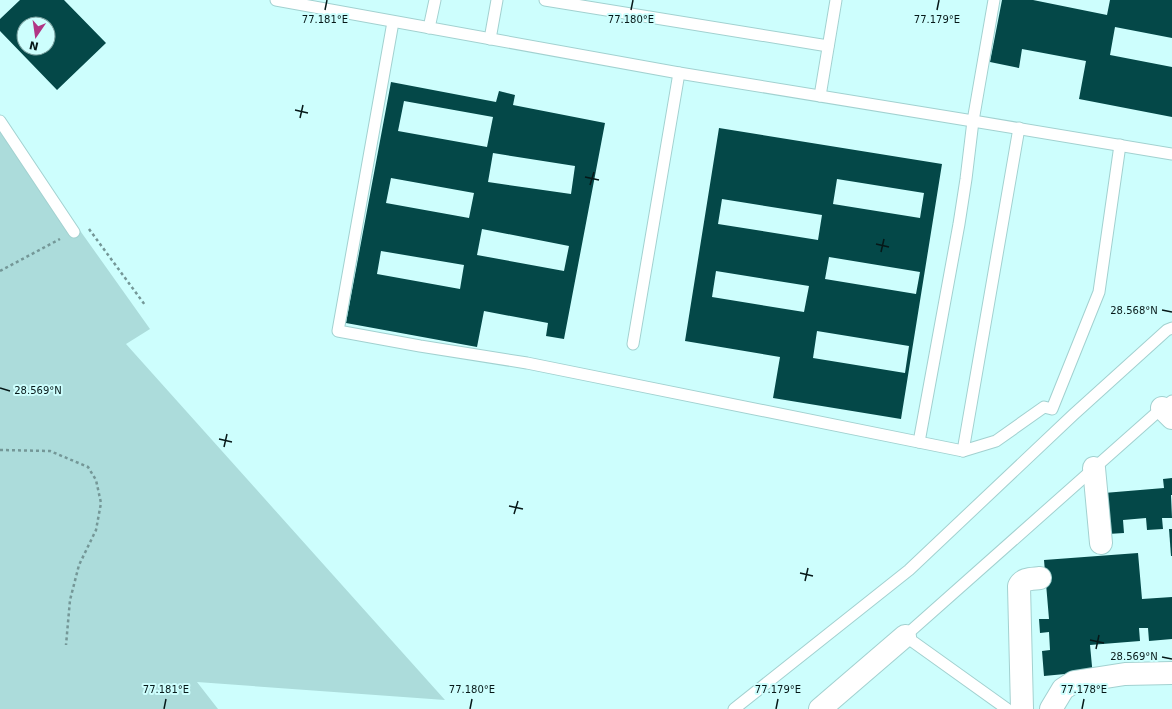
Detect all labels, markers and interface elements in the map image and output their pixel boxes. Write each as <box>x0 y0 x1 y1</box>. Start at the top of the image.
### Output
text: 77.181°E <box>302 14 348 25</box>
text: 77.180°E <box>608 14 654 25</box>
text: 77.179°E <box>914 14 960 25</box>
north arrow <box>16 16 56 56</box>
text: N <box>28 38 40 53</box>
text: 28.568°N <box>1110 305 1158 316</box>
text: 28.569°N <box>14 385 62 396</box>
text: 28.569°N <box>1110 651 1158 662</box>
text: 77.181°E <box>143 684 189 695</box>
text: 77.180°E <box>449 684 495 695</box>
text: 77.179°E <box>755 684 801 695</box>
text: 77.178°E <box>1061 684 1107 695</box>

